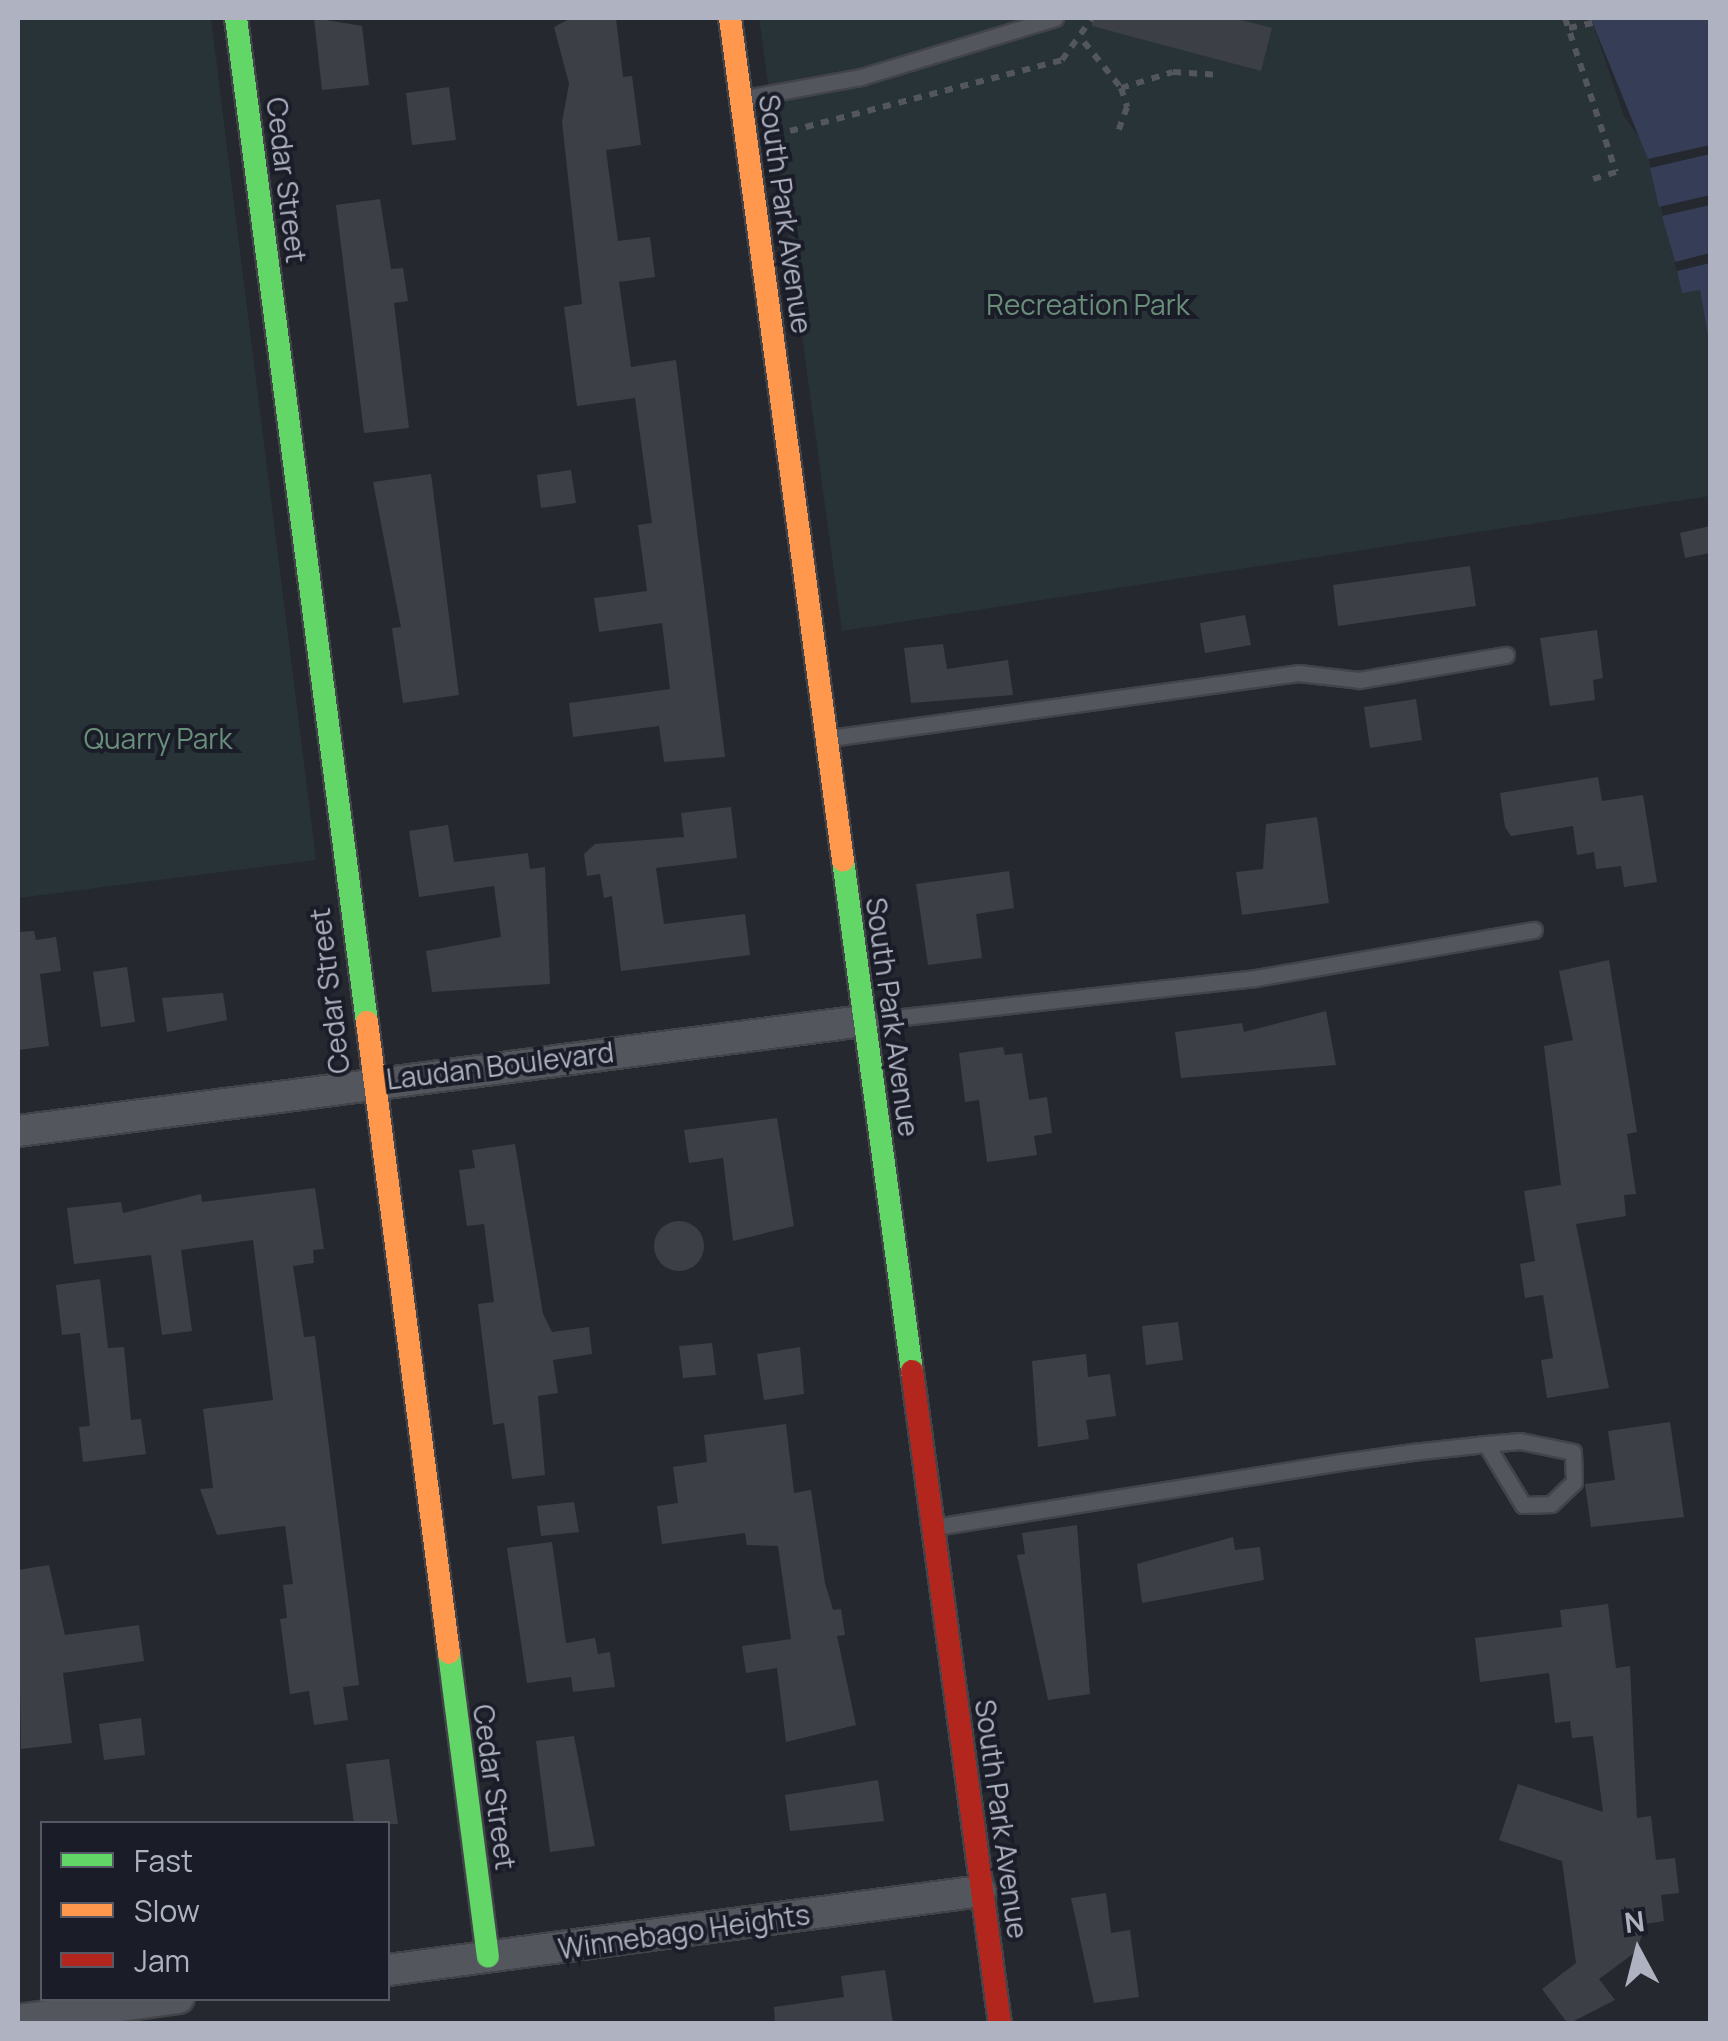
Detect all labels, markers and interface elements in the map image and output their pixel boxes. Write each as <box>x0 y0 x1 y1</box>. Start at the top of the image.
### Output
street label: South Park Avenue <box>753 92 819 336</box>
street label: Cedar Street <box>260 95 314 265</box>
park label: Recreation Park <box>986 287 1190 321</box>
park label: Quarry Park <box>84 721 232 755</box>
street label: South Park Avenue <box>860 895 926 1139</box>
street label: Cedar Street <box>302 906 356 1076</box>
street label: Laudan Boulevard <box>384 1034 616 1096</box>
street label: South Park Avenue <box>969 1697 1035 1941</box>
street label: Cedar Street <box>467 1702 523 1872</box>
legend <box>40 1821 390 2001</box>
text: Fast <box>134 1840 193 1881</box>
text: Slow <box>134 1890 200 1931</box>
street label: Winnebago Heights <box>556 1897 812 1965</box>
north arrow <box>1588 1901 1688 2001</box>
text: N <box>1622 1901 1647 1941</box>
text: Jam <box>134 1940 190 1981</box>

